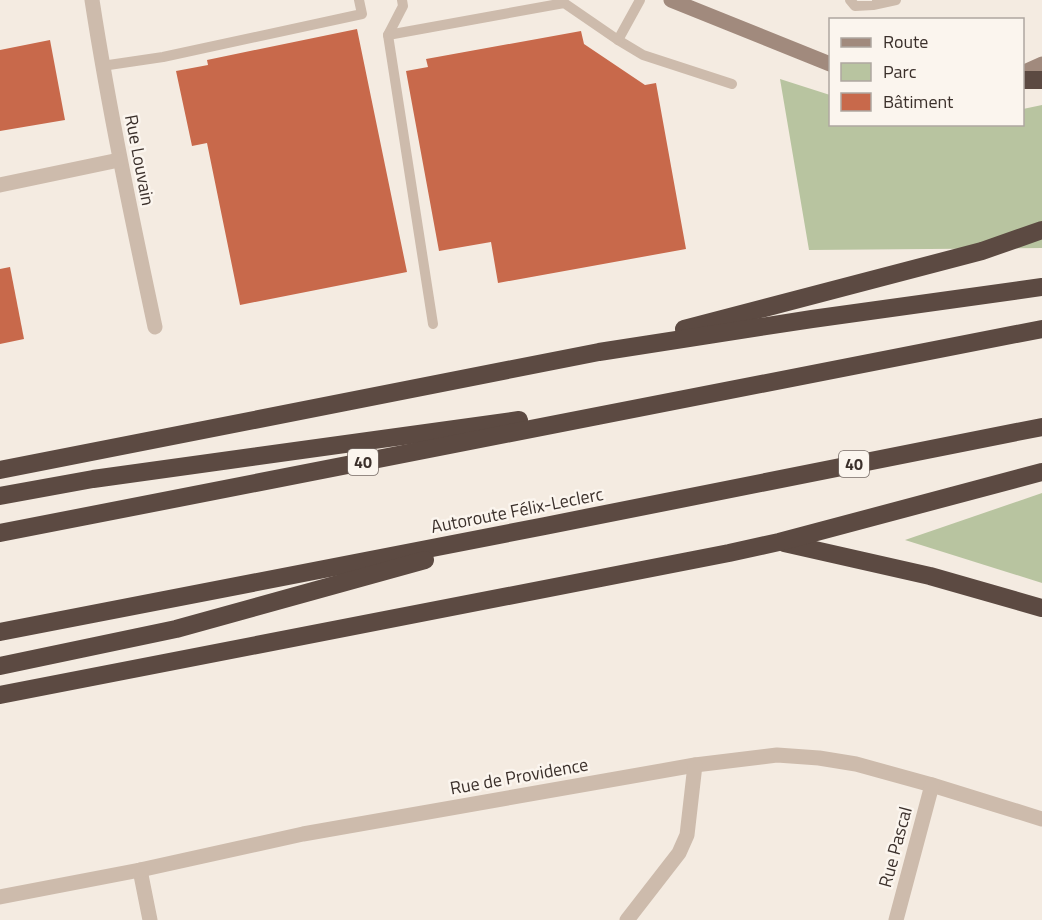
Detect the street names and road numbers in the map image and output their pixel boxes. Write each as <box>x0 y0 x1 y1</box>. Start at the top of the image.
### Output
street label: Rue Louvain <box>118 112 162 208</box>
road number: 40 <box>348 449 378 475</box>
road number: 40 <box>839 451 869 477</box>
street label: Autoroute Félix-Leclerc <box>429 480 606 540</box>
street label: Rue de Providence <box>448 751 590 801</box>
street label: Rue Pascal <box>871 804 919 890</box>

